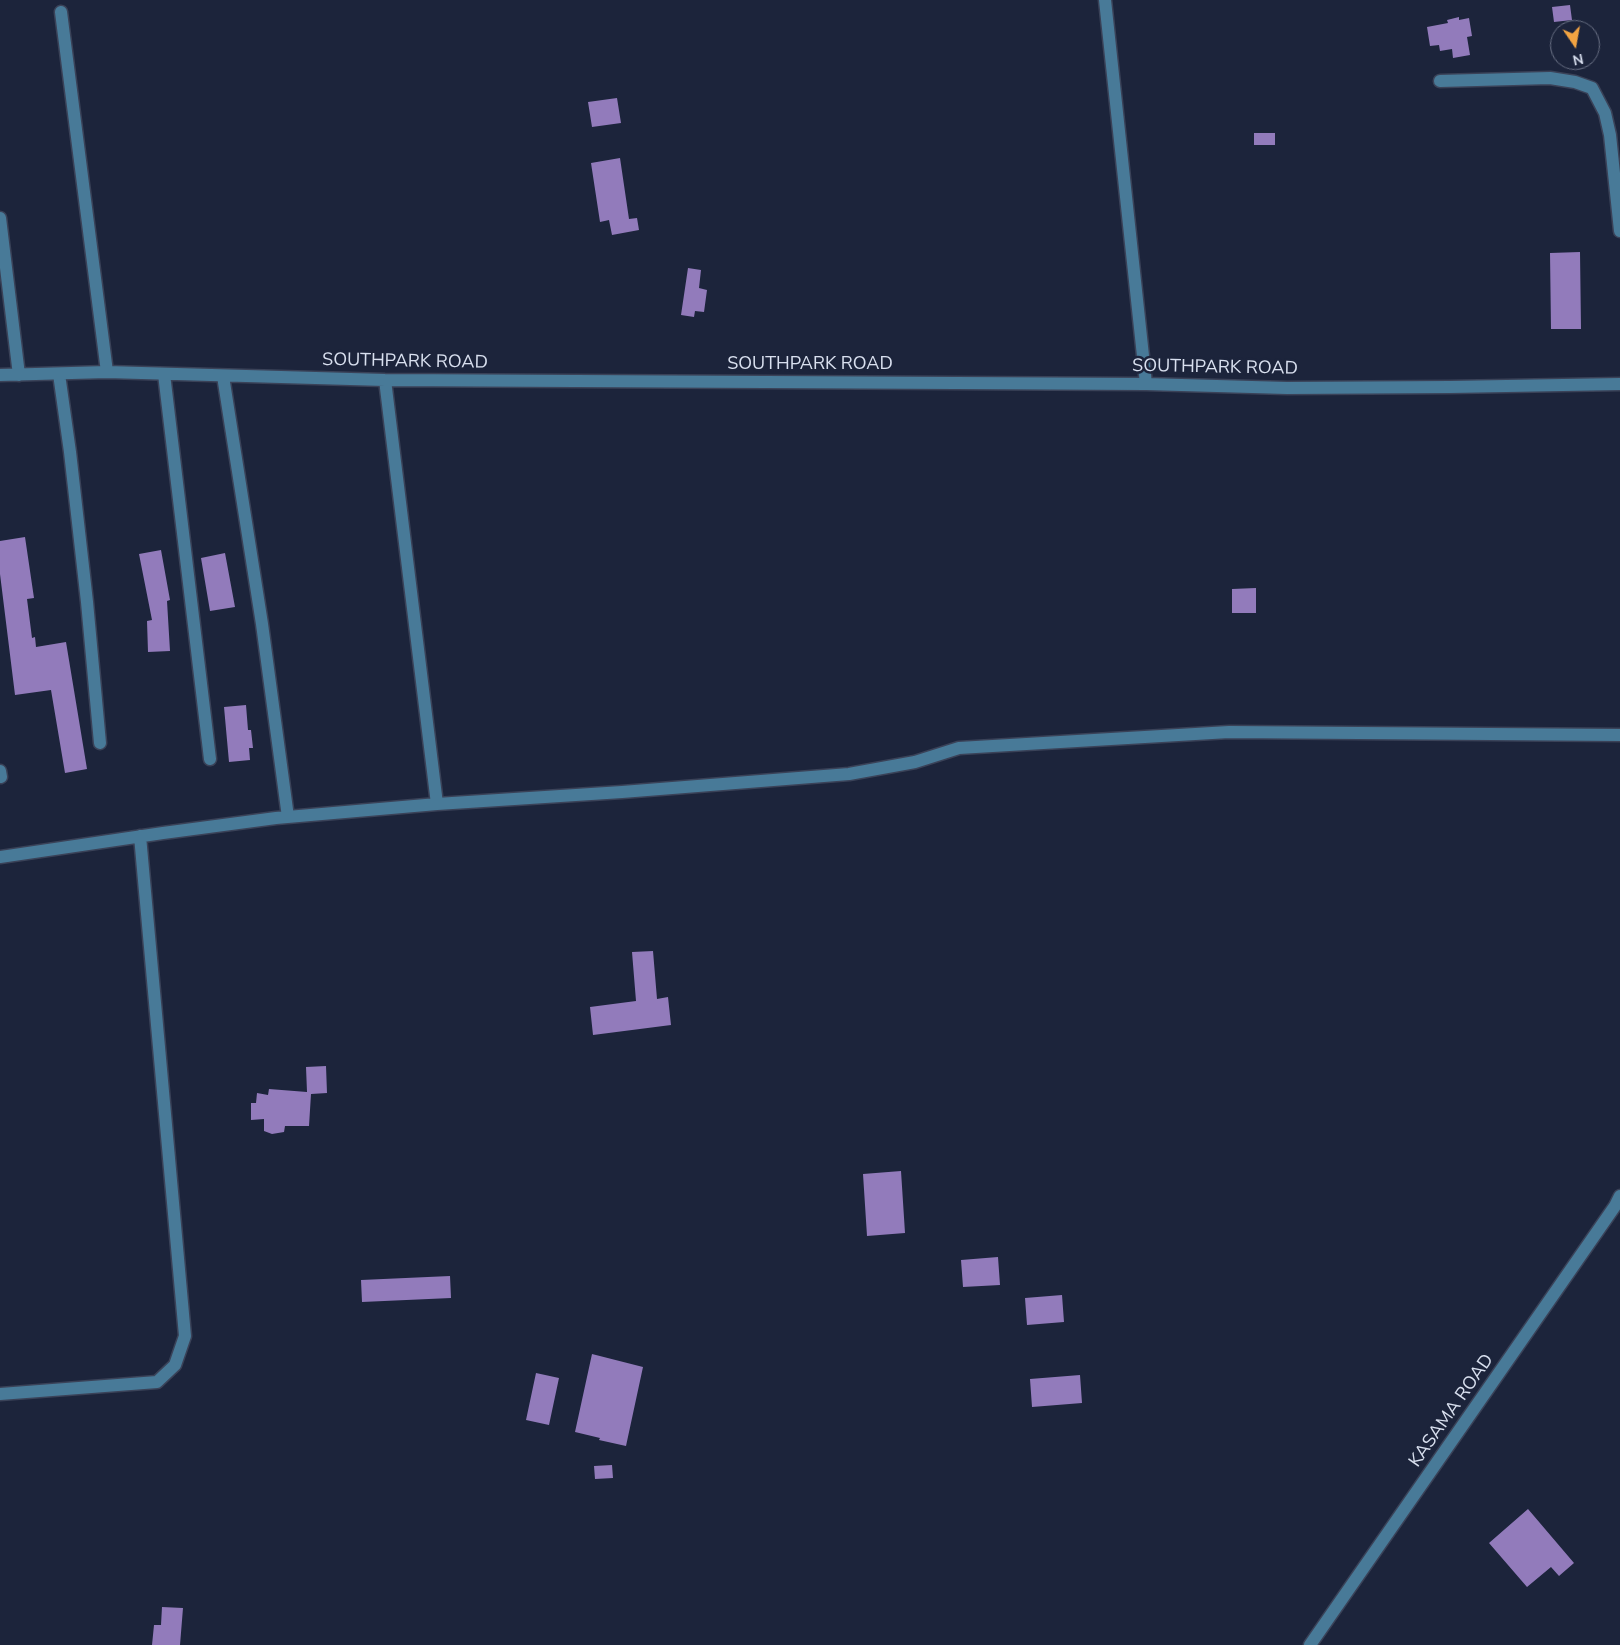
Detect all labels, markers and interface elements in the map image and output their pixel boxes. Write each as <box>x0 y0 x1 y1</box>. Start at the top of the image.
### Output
north arrow <box>1550 20 1600 70</box>
text: N <box>1571 49 1585 70</box>
street label: SOUTHPARK ROAD <box>322 350 488 374</box>
street label: SOUTHPARK ROAD <box>727 354 893 376</box>
street label: SOUTHPARK ROAD <box>1132 356 1298 380</box>
street label: KASAMA ROAD <box>1405 1350 1499 1472</box>

